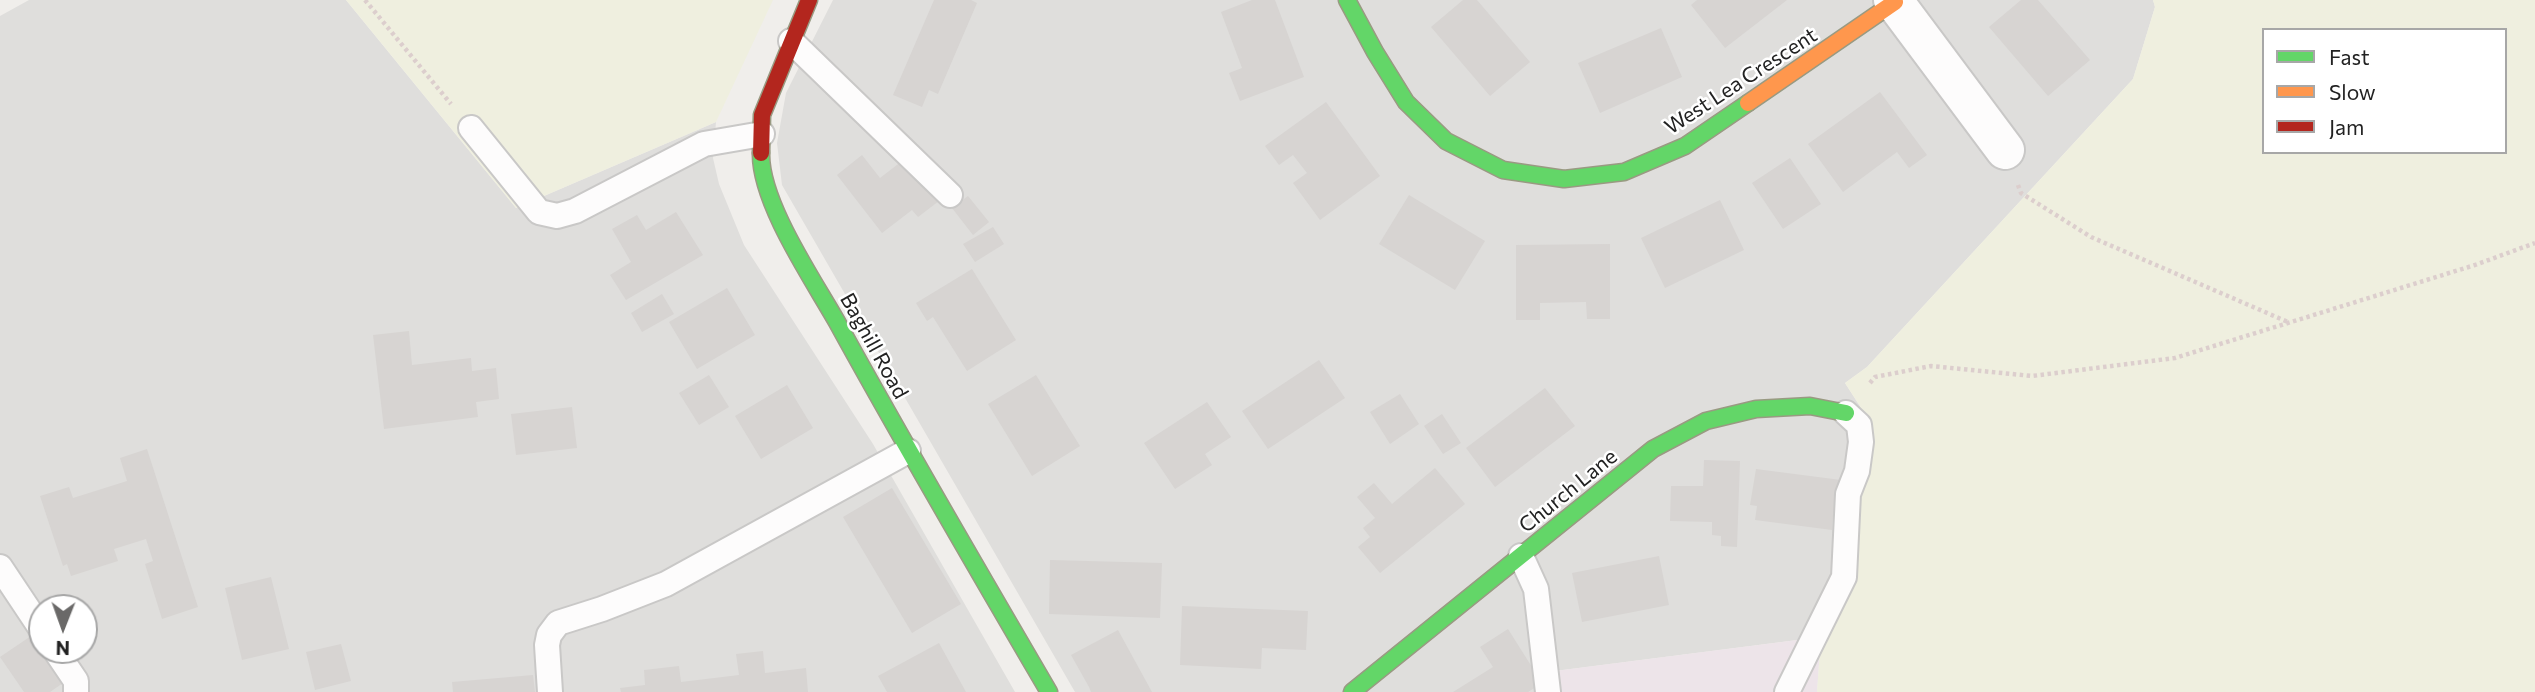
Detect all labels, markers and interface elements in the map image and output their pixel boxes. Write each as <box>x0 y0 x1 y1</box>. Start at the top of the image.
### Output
street label: West Lea Crescent <box>1660 22 1822 140</box>
legend <box>2262 28 2507 154</box>
text: Fast <box>2329 44 2370 69</box>
text: Slow <box>2329 79 2376 104</box>
text: Jam <box>2329 114 2364 139</box>
street label: Baghill Road <box>835 289 913 403</box>
street label: Church Lane <box>1514 444 1622 538</box>
north arrow <box>28 594 98 664</box>
text: N <box>55 637 70 660</box>

